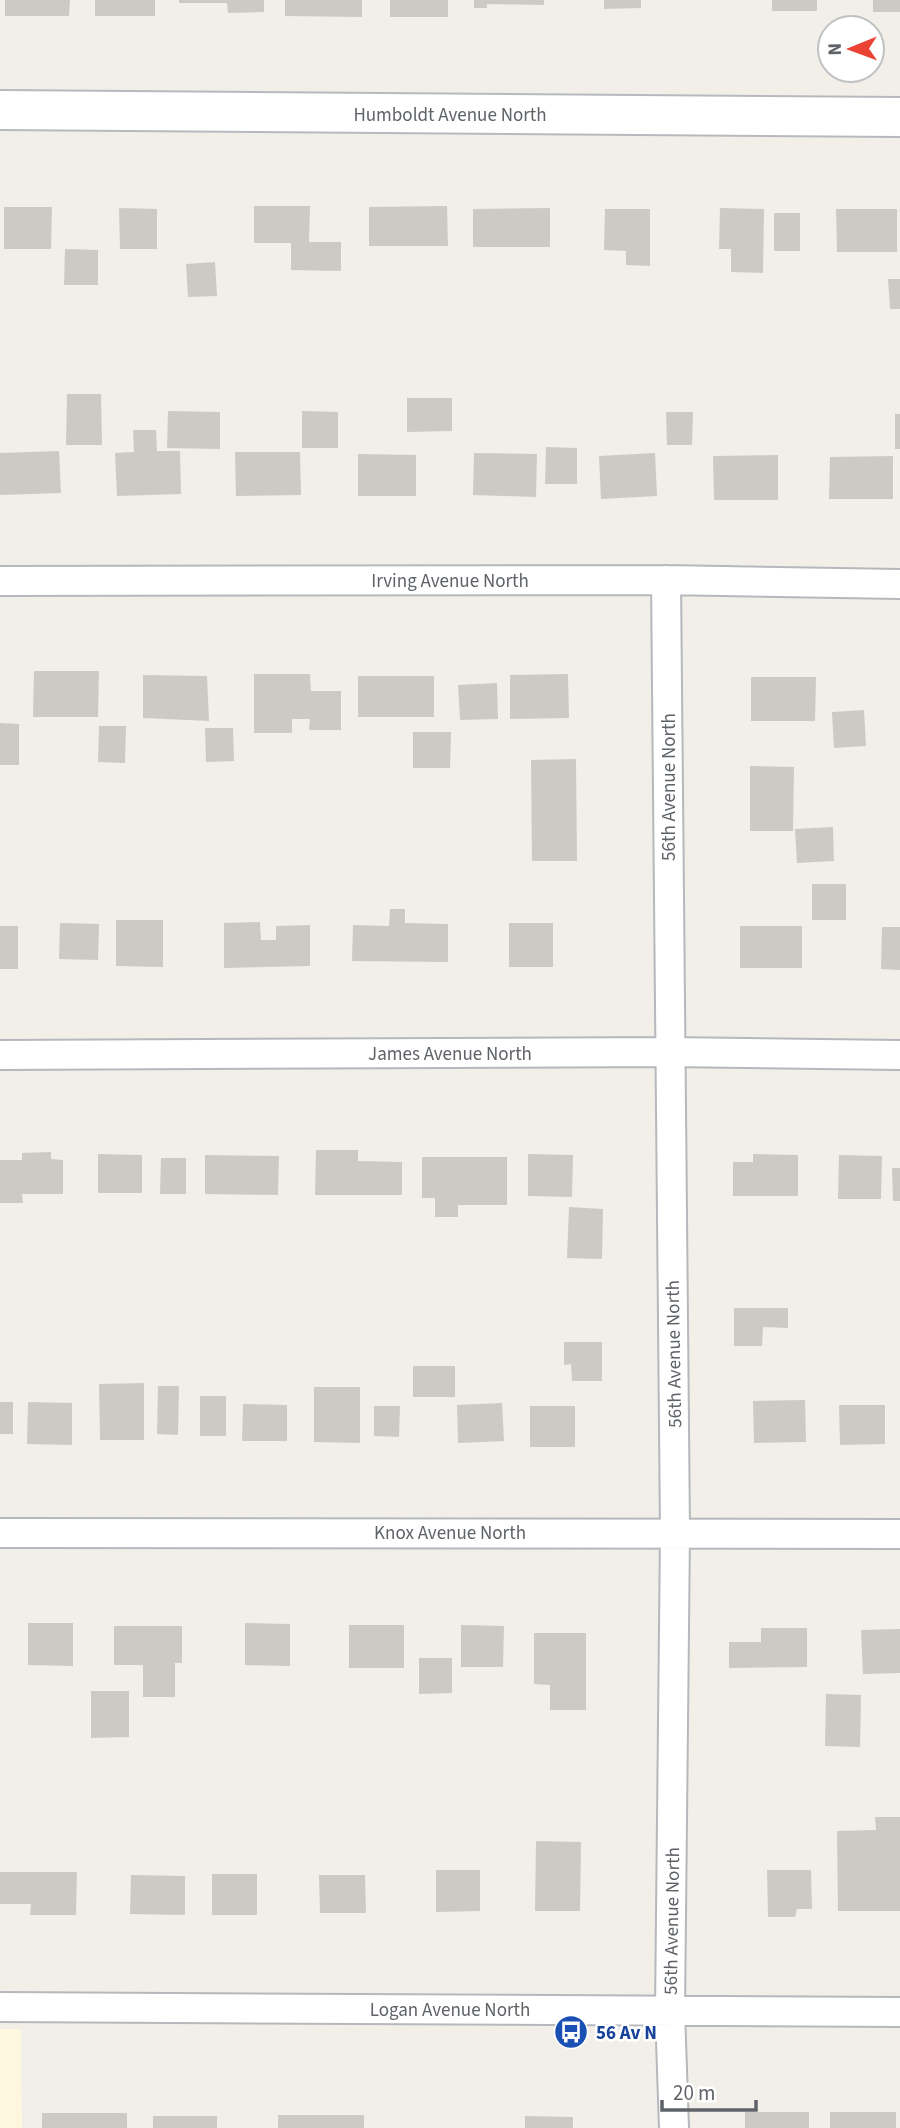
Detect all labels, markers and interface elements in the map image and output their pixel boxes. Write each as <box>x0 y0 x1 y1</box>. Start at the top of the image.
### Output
north arrow <box>816 14 886 84</box>
text: N <box>822 43 849 56</box>
street label: Humboldt Avenue North <box>353 102 547 129</box>
street label: Irving Avenue North <box>371 568 529 595</box>
street label: 56th Avenue North <box>656 713 683 861</box>
street label: James Avenue North <box>368 1041 532 1068</box>
street label: 56th Avenue North <box>660 1280 689 1428</box>
street label: Knox Avenue North <box>374 1520 526 1547</box>
street label: 56th Avenue North <box>658 1847 687 1995</box>
street label: Logan Avenue North <box>370 1997 530 2024</box>
bus stop icon: 56 Av N <box>552 2013 590 2051</box>
place label: 56 Av N <box>596 2020 657 2047</box>
scale bar <box>662 2068 757 2112</box>
text: 20 m <box>673 2078 715 2108</box>

